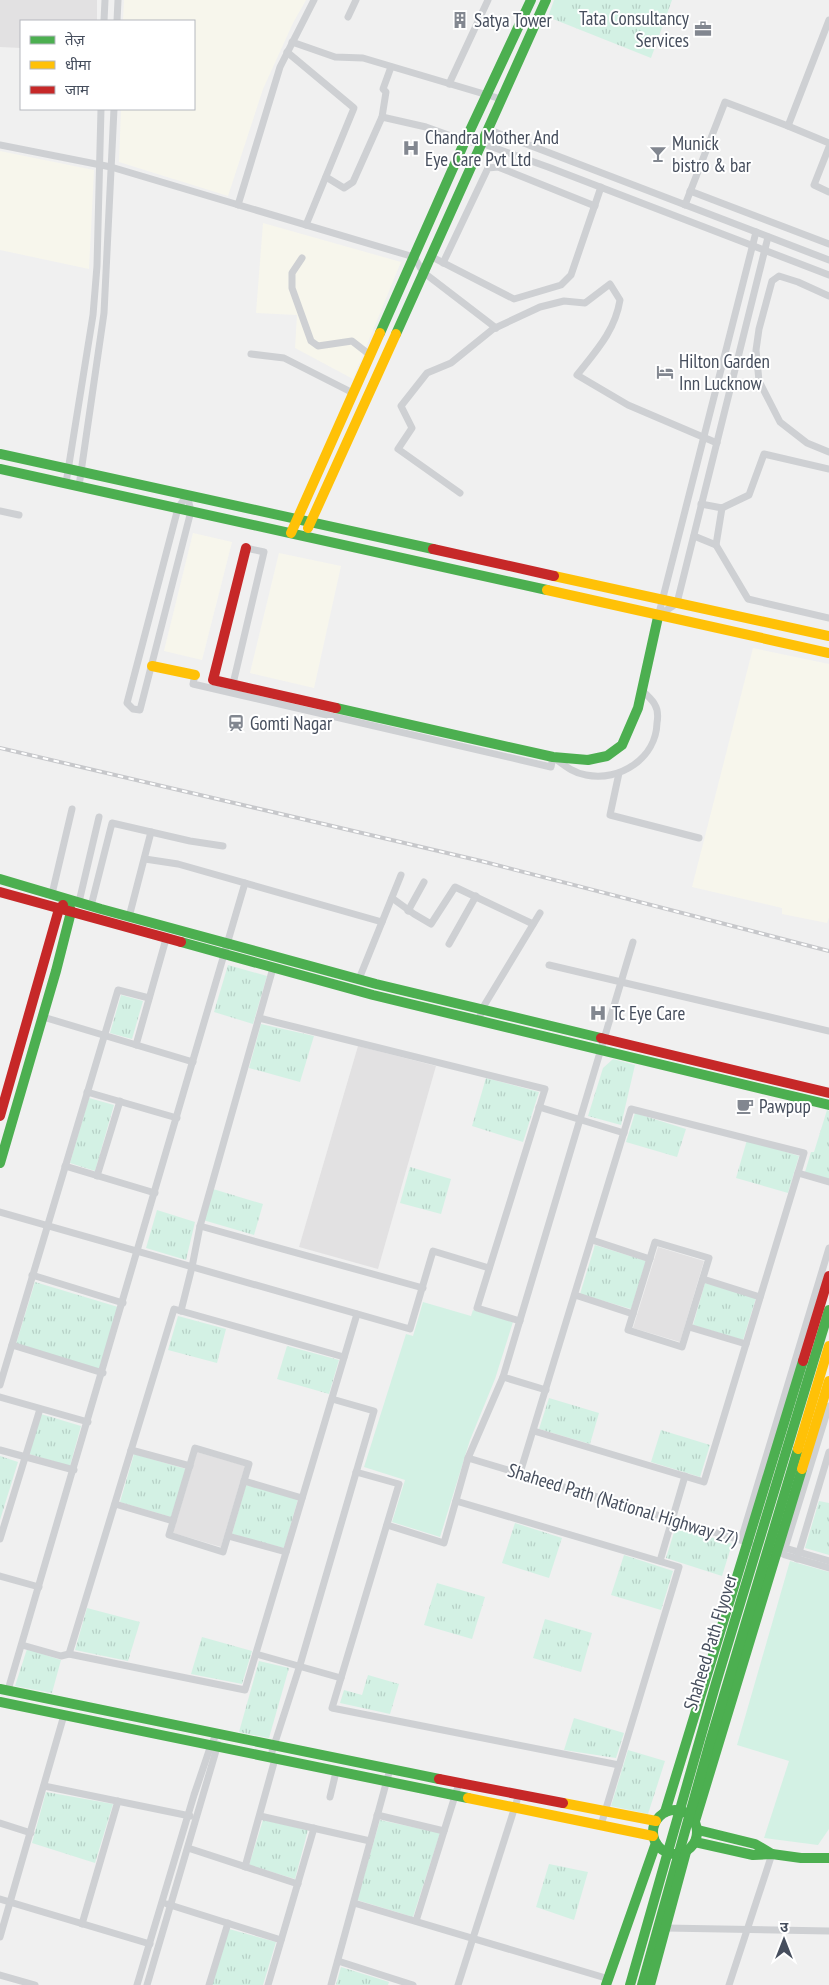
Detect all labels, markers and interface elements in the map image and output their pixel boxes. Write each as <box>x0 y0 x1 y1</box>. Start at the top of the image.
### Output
place label: Tata Consultancy Services <box>579 6 690 52</box>
place label: Satya Tower <box>474 8 553 32</box>
building icon: Satya Tower <box>450 10 470 30</box>
office icon: Tata Consultancy Services <box>693 19 713 39</box>
legend <box>20 20 195 110</box>
text: तेज़ <box>65 30 86 49</box>
text: धीमा <box>65 55 92 74</box>
text: जाम <box>65 80 90 99</box>
place label: Chandra Mother And Eye Care Pvt Ltd <box>425 125 559 171</box>
place label: Munick bistro & bar <box>672 131 752 177</box>
hospital icon: Chandra Mother And Eye Care Pvt Ltd <box>401 138 421 158</box>
bar icon: Munick bistro & bar <box>648 144 668 164</box>
place label: Hilton Garden Inn Lucknow <box>679 349 770 395</box>
hotel icon: Hilton Garden Inn Lucknow <box>655 362 675 382</box>
place label: Gomti Nagar <box>250 711 333 735</box>
station icon: Gomti Nagar <box>226 713 246 733</box>
place label: Tc Eye Care <box>612 1001 685 1025</box>
hospital icon: Tc Eye Care <box>588 1003 608 1023</box>
place label: Pawpup <box>759 1094 811 1118</box>
cafe icon: Pawpup <box>735 1096 755 1116</box>
street label: Shaheed Path (National Highway 27) <box>505 1458 742 1551</box>
street label: Shaheed Path Flyover <box>678 1570 742 1713</box>
north arrow <box>759 1915 809 1965</box>
text: उ <box>780 1918 789 1936</box>

